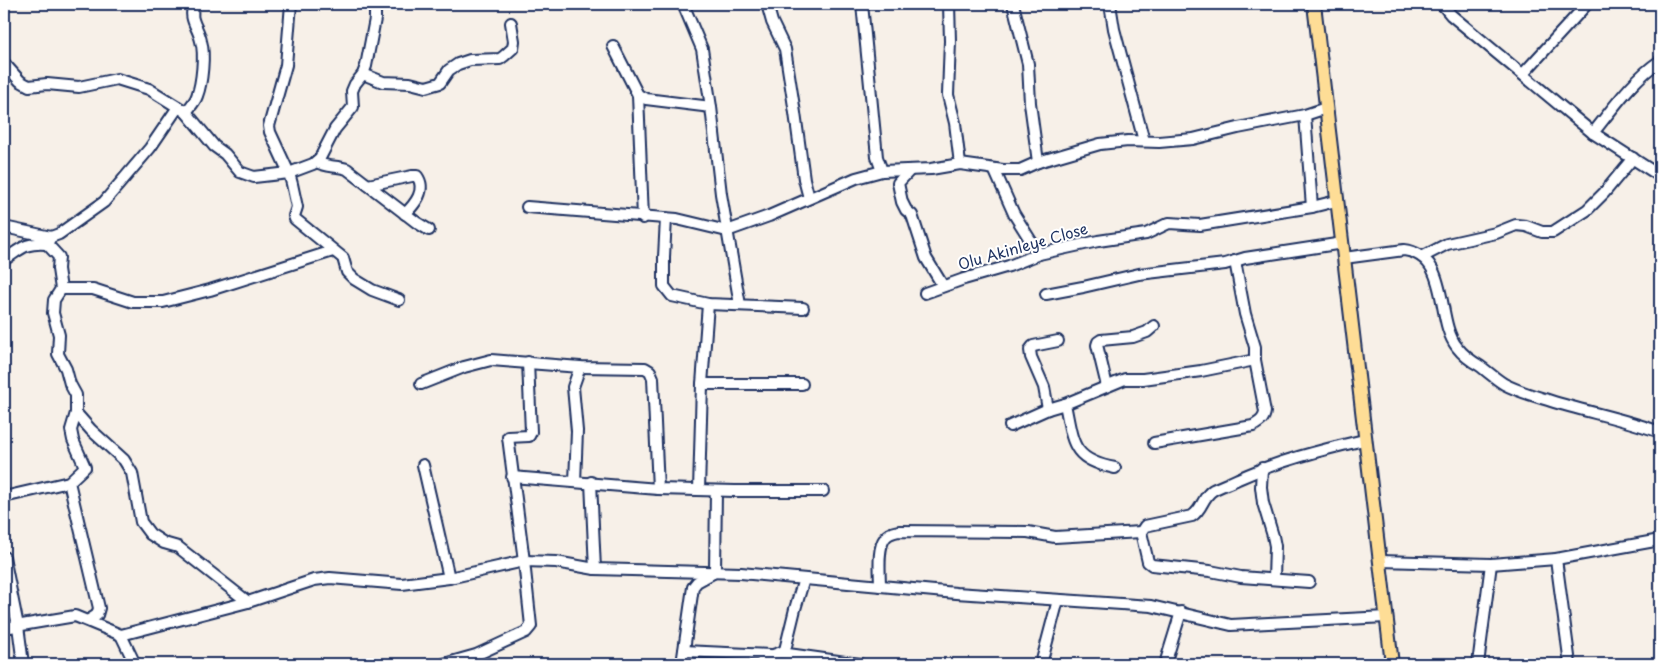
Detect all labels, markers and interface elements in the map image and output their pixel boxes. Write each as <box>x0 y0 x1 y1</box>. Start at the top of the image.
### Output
street label: Olu Akinleye Close <box>955 216 1090 275</box>

